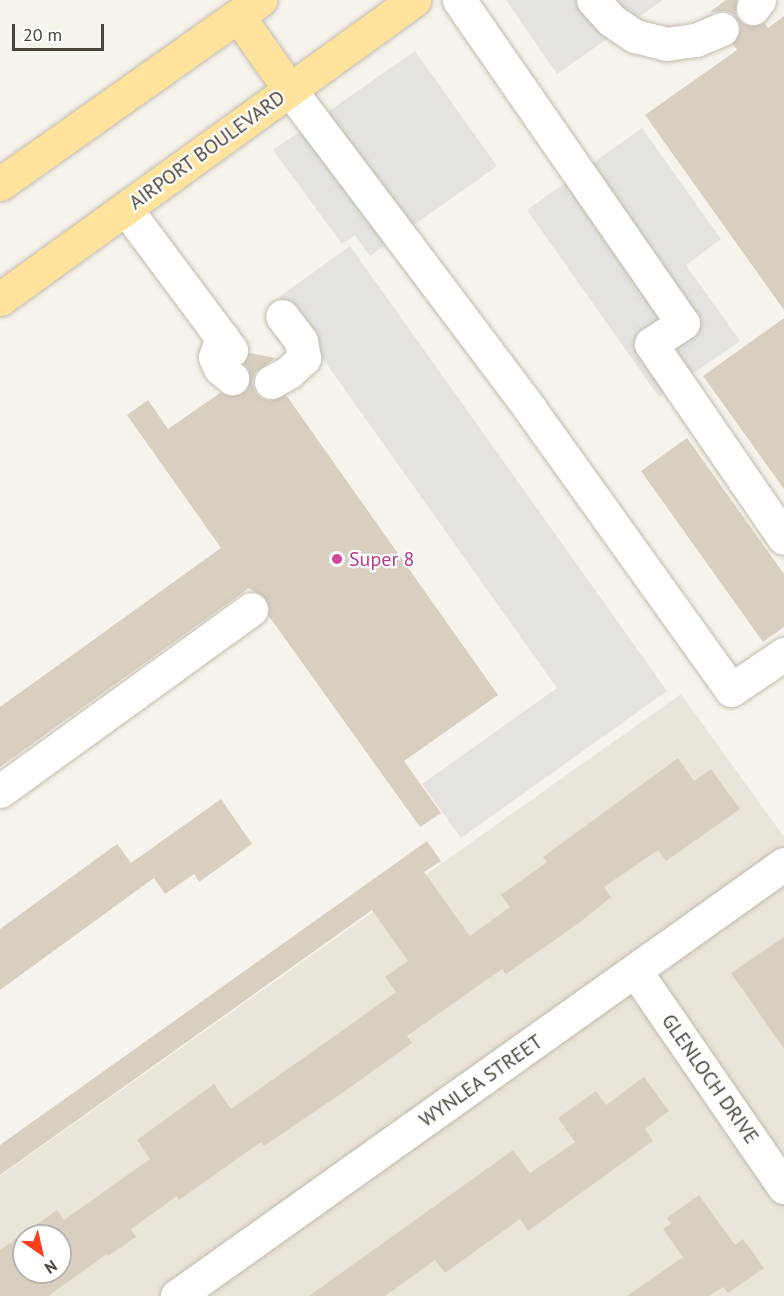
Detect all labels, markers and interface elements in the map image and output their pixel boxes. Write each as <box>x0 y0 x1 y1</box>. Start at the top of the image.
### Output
scale bar <box>15 12 106 50</box>
text: 20 m <box>23 23 62 46</box>
street label: AIRPORT BOULEVARD <box>124 85 290 215</box>
place label: Super 8 <box>349 547 414 571</box>
marker: Super 8 <box>330 552 344 566</box>
street label: GLENLOCH DRIVE <box>656 1010 764 1148</box>
street label: WYNLEA STREET <box>415 1029 547 1133</box>
north arrow <box>12 1224 72 1284</box>
text: N <box>41 1256 61 1278</box>

